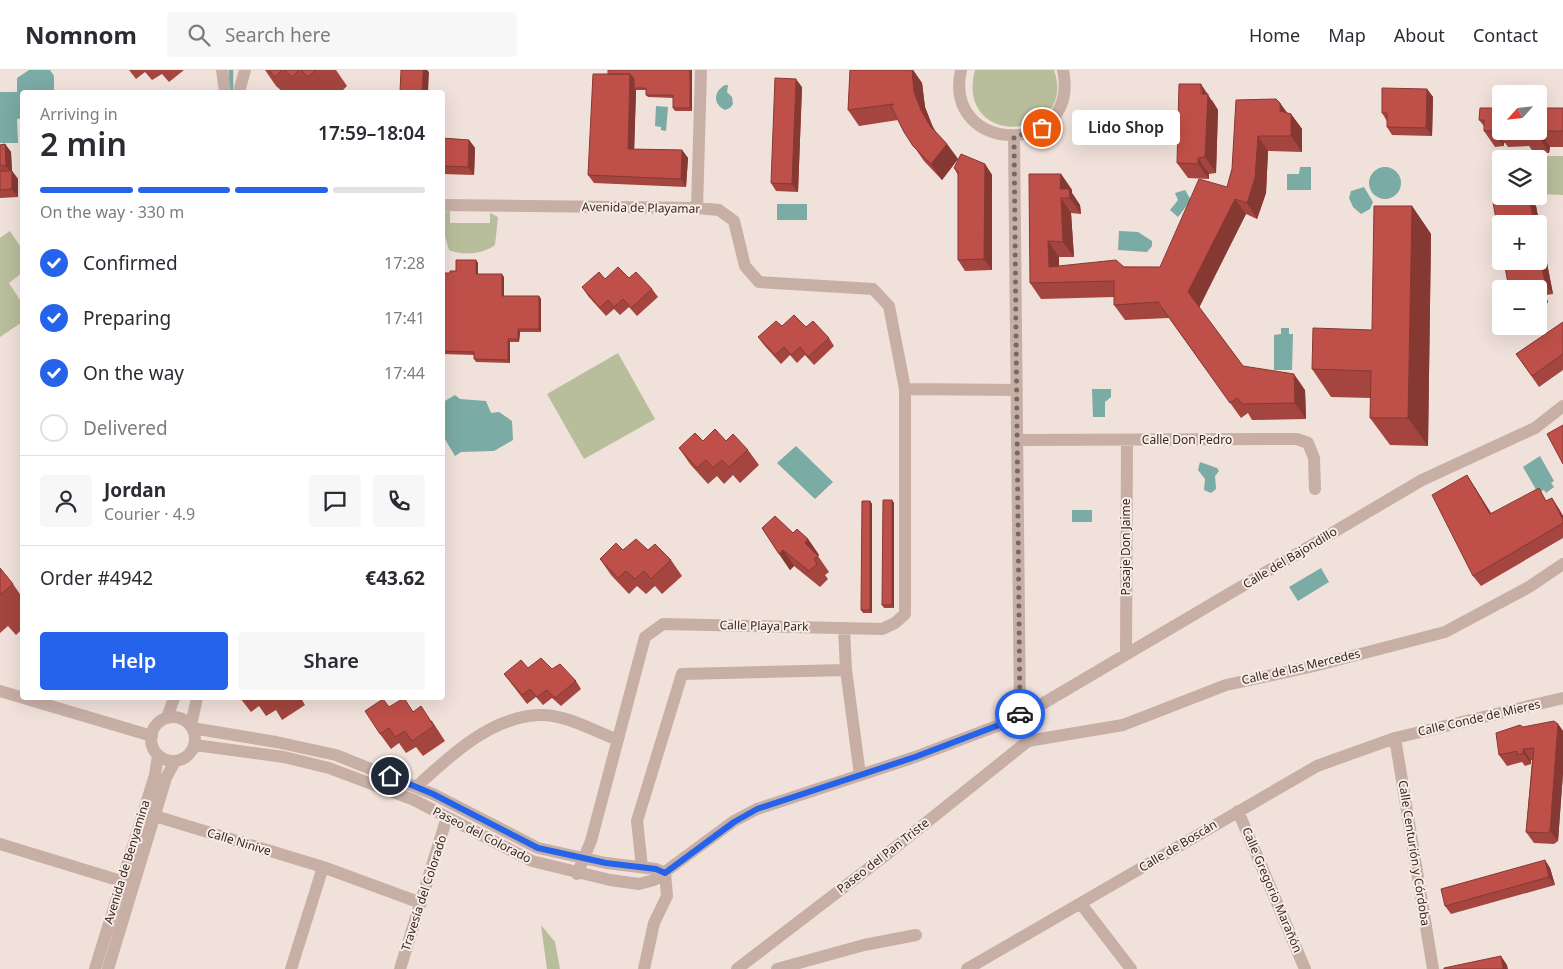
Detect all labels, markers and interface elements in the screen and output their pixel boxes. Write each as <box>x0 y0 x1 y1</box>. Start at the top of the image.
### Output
search box <box>167 12 517 57</box>
text: Nomnom <box>25 18 137 51</box>
icon: search <box>185 21 213 49</box>
text: Search here <box>225 22 331 48</box>
text: Home <box>1249 23 1300 47</box>
text: Map <box>1328 23 1366 47</box>
text: About <box>1394 23 1445 47</box>
text: Contact <box>1473 23 1538 47</box>
north arrow <box>1492 85 1548 140</box>
map controls <box>1492 85 1547 335</box>
text: Arriving in <box>40 103 118 125</box>
pin <box>1021 107 1063 149</box>
callout: Lido Shop <box>1072 110 1180 146</box>
icon: bag <box>1028 114 1056 142</box>
text: Lido Shop <box>1088 116 1164 138</box>
text: 17:59–18:04 <box>318 120 425 146</box>
text: 2 min <box>40 122 127 165</box>
button: layers <box>1492 150 1547 205</box>
street label: Avenida de Playamar <box>582 198 700 217</box>
text: On the way · 330 m <box>40 201 184 223</box>
button: + <box>1492 215 1547 270</box>
icon: check <box>40 249 68 277</box>
text: Confirmed <box>83 250 178 276</box>
text: 17:28 <box>384 252 425 274</box>
button: − <box>1492 280 1547 335</box>
icon: check <box>40 304 68 332</box>
text: Preparing <box>83 305 171 331</box>
text: 17:41 <box>384 307 425 329</box>
icon: check <box>40 359 68 387</box>
text: On the way <box>83 360 184 386</box>
text: 17:44 <box>384 362 425 384</box>
text: Delivered <box>83 415 168 441</box>
street label: Calle Don Pedro <box>1142 431 1232 448</box>
button: person <box>40 475 92 527</box>
button: chat <box>309 475 361 527</box>
button: phone <box>373 475 425 527</box>
text: Jordan <box>104 477 166 503</box>
street label: Pasaje Don Jaime <box>1117 498 1134 596</box>
text: Courier · 4.9 <box>104 503 195 525</box>
street label: Calle del Bajondillo <box>1240 523 1340 592</box>
text: Order #4942 <box>40 565 153 591</box>
text: €43.62 <box>365 565 425 591</box>
street label: Calle Playa Park <box>719 616 809 635</box>
button: Help <box>40 632 228 690</box>
button: Share <box>238 632 425 690</box>
street label: Calle de las Mercedes <box>1240 645 1362 688</box>
courier <box>995 689 1045 739</box>
street label: Calle Conde de Mieres <box>1416 695 1542 740</box>
icon: car <box>1006 700 1034 728</box>
pin <box>369 755 411 797</box>
icon: home <box>376 762 404 790</box>
street label: Calle Centurión y Córdoba <box>1395 779 1434 927</box>
street label: Avenida de Benyamina <box>100 798 153 926</box>
street label: Paseo del Colorado <box>430 802 534 867</box>
street label: Paseo del Pan Triste <box>833 814 933 897</box>
street label: Calle de Boscán <box>1135 816 1220 876</box>
street label: Calle Ninive <box>205 824 273 859</box>
street label: Calle Gregorio Marañón <box>1238 824 1307 955</box>
street label: Travesía del Colorado <box>397 833 450 953</box>

